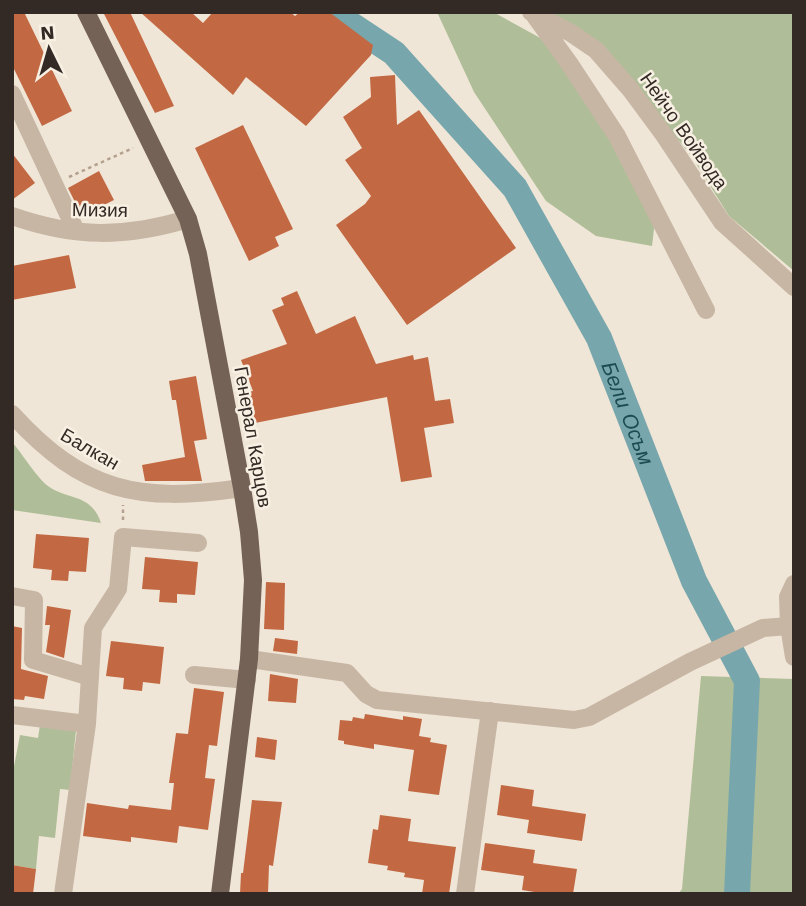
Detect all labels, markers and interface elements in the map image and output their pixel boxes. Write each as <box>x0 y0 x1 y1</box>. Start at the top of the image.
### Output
north arrow <box>14 14 84 84</box>
text: N <box>40 20 56 45</box>
street label: Нейчо Войвода <box>635 68 733 194</box>
street label: Мизия <box>72 198 128 222</box>
water label: Бели Осъм <box>597 358 660 468</box>
street label: Генерал Карцов <box>229 365 277 509</box>
street label: Балкан <box>57 423 123 475</box>

